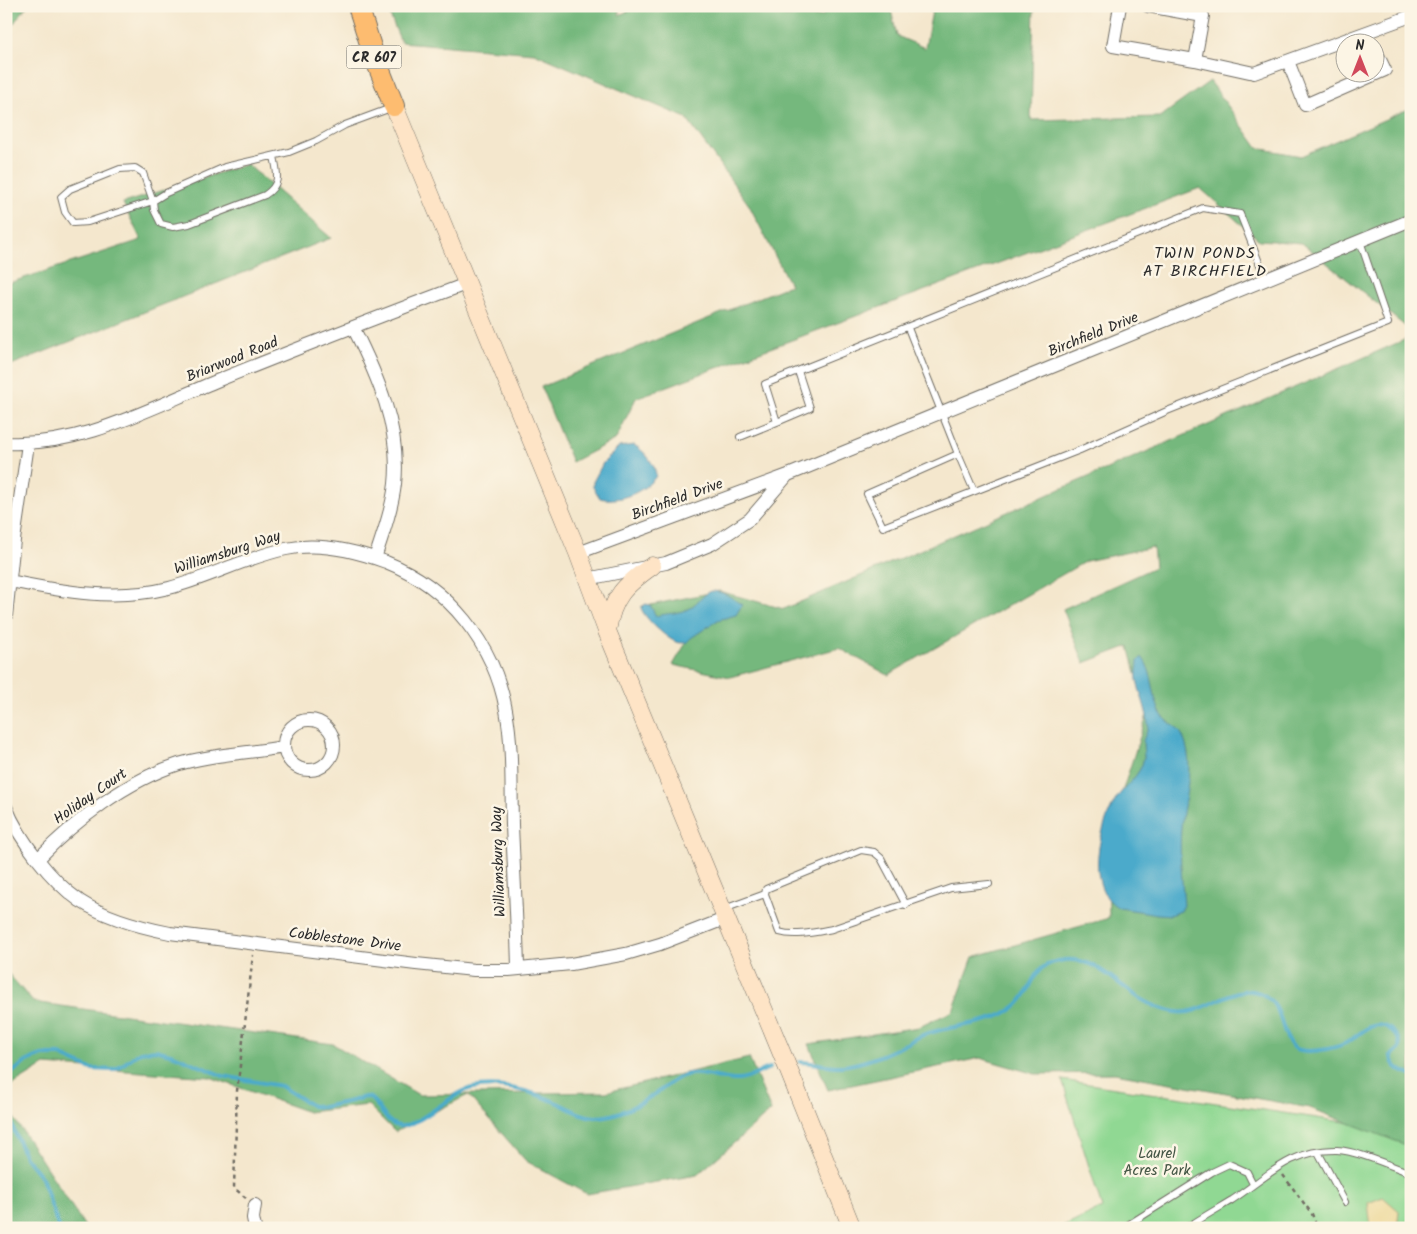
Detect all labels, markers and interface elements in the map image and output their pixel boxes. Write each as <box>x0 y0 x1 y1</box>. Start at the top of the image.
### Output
north arrow <box>1334 32 1384 82</box>
text: N <box>1356 35 1365 57</box>
road number: CR 607 <box>346 46 402 68</box>
district label: TWIN PONDS AT BIRCHFIELD <box>1143 241 1267 284</box>
street label: Birchfield Drive <box>1044 306 1143 364</box>
street label: Briarwood Road <box>183 330 282 389</box>
street label: Birchfield Drive <box>628 472 727 528</box>
street label: Williamsburg Way <box>171 524 285 581</box>
street label: Holiday Court <box>49 762 133 831</box>
street label: Williamsburg Way <box>485 805 513 918</box>
street label: Cobblestone Drive <box>287 921 403 959</box>
park label: Laurel Acres Park <box>1123 1142 1192 1183</box>

